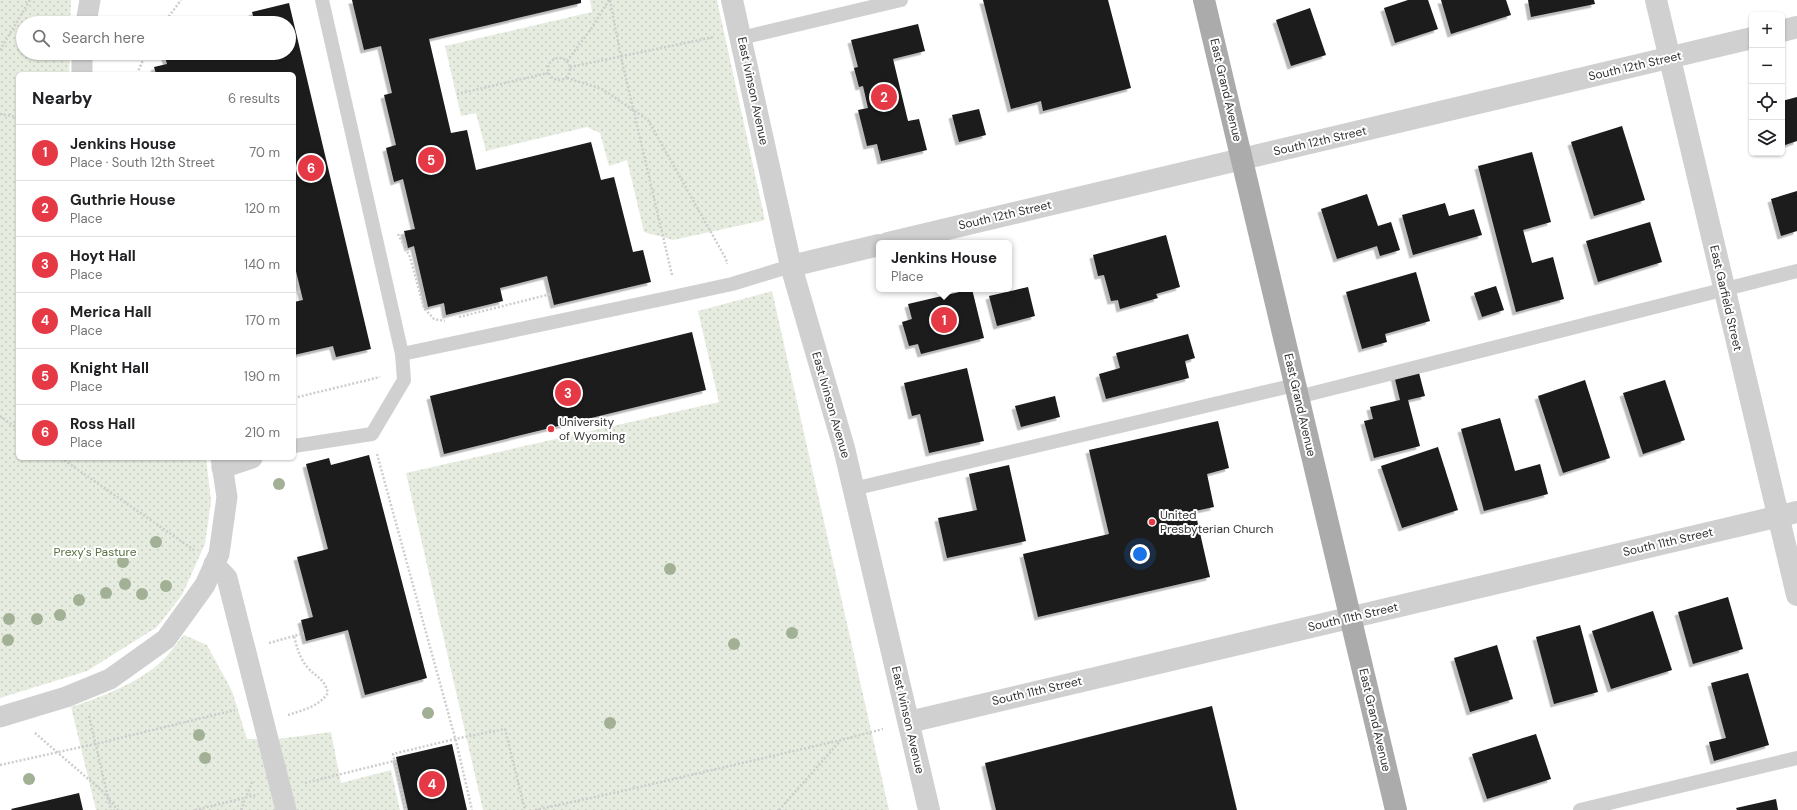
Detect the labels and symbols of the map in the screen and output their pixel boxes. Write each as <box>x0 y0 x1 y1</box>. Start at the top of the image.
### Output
street label: East Ivinson Avenue <box>734 36 772 147</box>
street label: East Grand Avenue <box>1206 37 1246 143</box>
street label: South 12th Street <box>1587 47 1683 85</box>
pin: 2 <box>871 82 897 112</box>
street label: South 12th Street <box>1272 122 1368 160</box>
pin: 5 <box>418 145 444 175</box>
pin: 6 <box>298 153 324 183</box>
street label: South 12th Street <box>957 196 1053 234</box>
street label: East Garfield Street <box>1706 244 1746 353</box>
pin: 1 <box>931 305 957 335</box>
street label: East Ivinson Avenue <box>808 350 854 460</box>
street label: East Grand Avenue <box>1280 352 1320 458</box>
pin: 3 <box>555 378 581 408</box>
place label: University of Wyoming <box>559 414 626 444</box>
marker: University of Wyoming <box>546 424 556 434</box>
place label: United Presbyterian Church <box>1160 507 1273 537</box>
marker: United Presbyterian Church <box>1147 517 1157 527</box>
street label: South 11th Street <box>1621 524 1715 560</box>
park label: Prexy's Pasture <box>53 544 137 560</box>
your location <box>1130 544 1150 564</box>
street label: South 11th Street <box>1306 599 1400 635</box>
street label: East Ivinson Avenue <box>888 665 928 775</box>
street label: East Grand Avenue <box>1355 667 1395 773</box>
street label: South 11th Street <box>990 673 1084 709</box>
pin: 4 <box>419 769 445 799</box>

